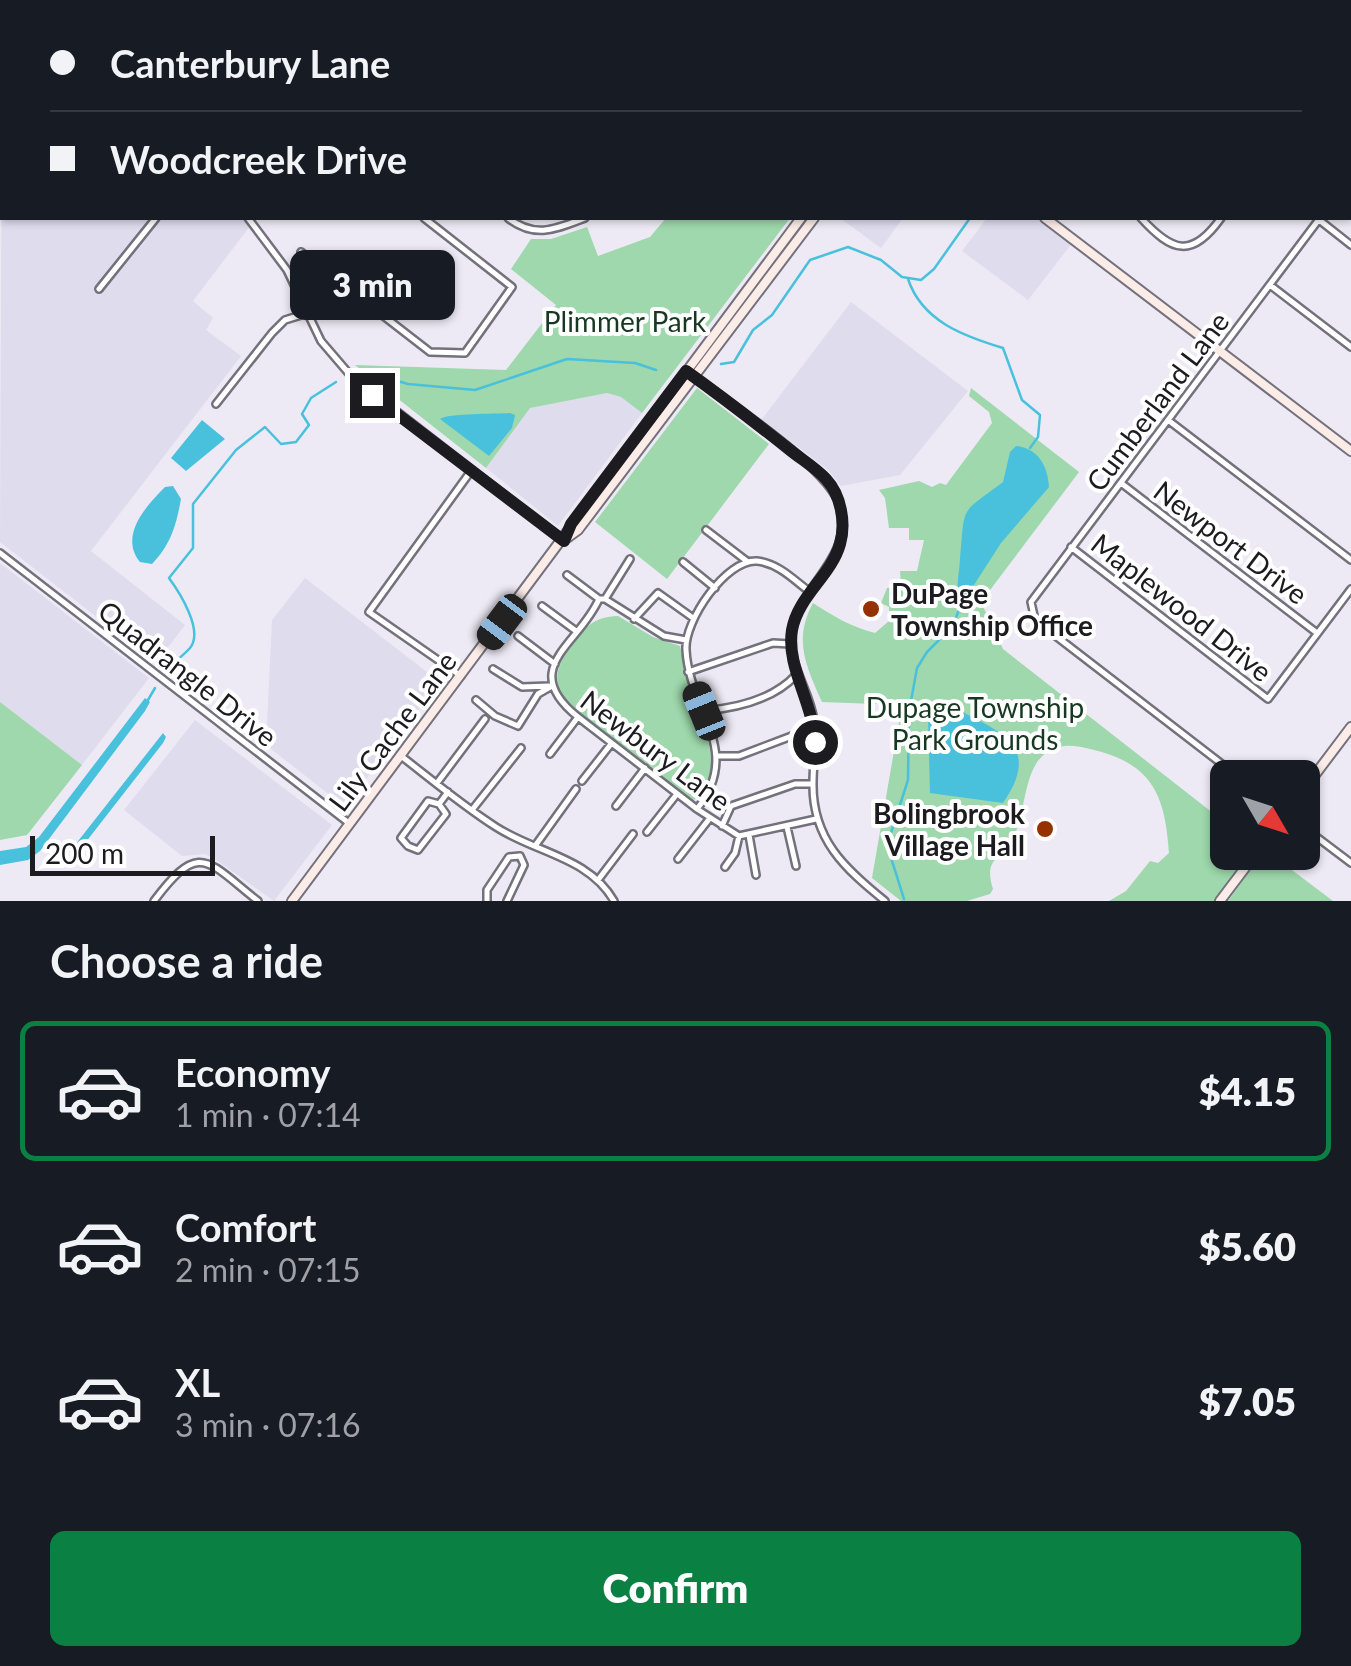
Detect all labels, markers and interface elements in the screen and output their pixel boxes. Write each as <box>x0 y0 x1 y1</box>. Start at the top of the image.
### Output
text: Canterbury Lane <box>110 40 390 86</box>
text: Woodcreek Drive <box>110 136 407 182</box>
callout: 3 min <box>290 250 454 320</box>
text: 3 min <box>333 265 412 304</box>
park label: Plimmer Park <box>544 304 707 338</box>
street label: Cumberland Lane <box>1079 305 1235 497</box>
route end <box>350 373 395 418</box>
street label: Newport Drive <box>1148 473 1314 611</box>
street label: Maplewood Drive <box>1085 526 1279 688</box>
place label: DuPage Township Office <box>891 576 1093 642</box>
car <box>472 589 532 655</box>
street label: Quadrangle Drive <box>92 593 284 753</box>
marker: DuPage Township Office <box>860 598 882 620</box>
street label: Lily Cache Lane <box>321 645 463 817</box>
car <box>679 678 729 744</box>
street label: Newbury Lane <box>574 683 738 817</box>
park label: Dupage Township Park Grounds <box>866 690 1084 756</box>
route start <box>793 720 838 765</box>
north arrow <box>1210 760 1320 870</box>
map controls <box>1210 760 1320 870</box>
place label: Bolingbrook Village Hall <box>873 796 1025 862</box>
marker: Bolingbrook Village Hall <box>1034 818 1056 840</box>
scale bar <box>30 831 215 876</box>
text: 200 m <box>45 836 124 870</box>
text: Choose a ride <box>50 934 323 988</box>
icon: car <box>55 1046 145 1136</box>
text: Economy <box>175 1049 330 1095</box>
text: $4.15 <box>1199 1068 1296 1114</box>
text: 1 min · 07:14 <box>175 1095 361 1134</box>
icon: car <box>55 1201 145 1291</box>
text: Comfort <box>175 1204 316 1250</box>
text: $5.60 <box>1199 1223 1296 1269</box>
text: 2 min · 07:15 <box>175 1250 361 1289</box>
icon: car <box>55 1356 145 1446</box>
text: XL <box>175 1359 220 1405</box>
text: $7.05 <box>1199 1378 1296 1424</box>
text: 3 min · 07:16 <box>175 1405 361 1444</box>
button: Confirm <box>50 1531 1301 1646</box>

